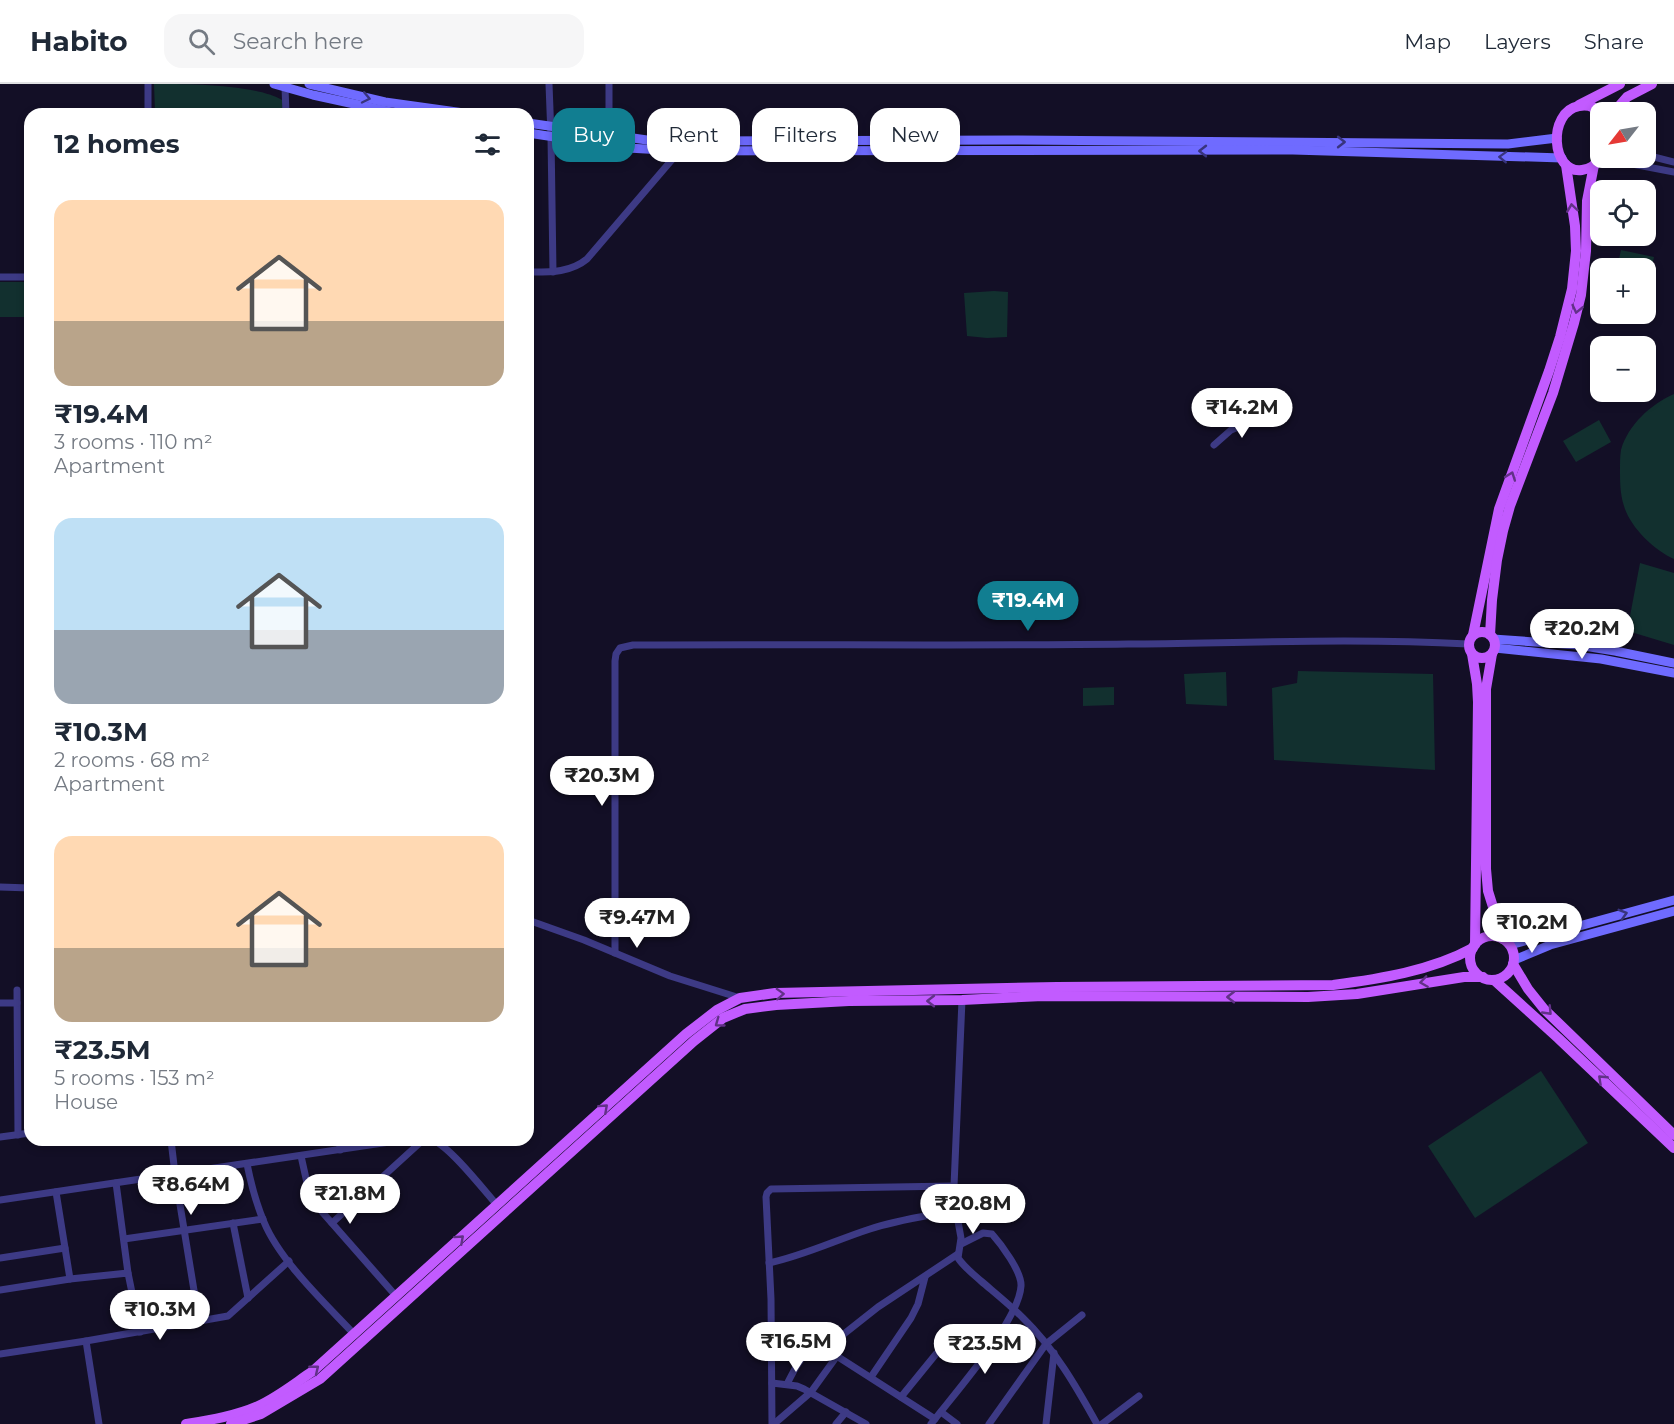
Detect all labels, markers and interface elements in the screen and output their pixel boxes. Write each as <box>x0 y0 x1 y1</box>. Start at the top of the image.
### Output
search box <box>164 14 584 68</box>
text: Habito <box>30 24 128 58</box>
icon: search <box>185 25 218 58</box>
text: Search here <box>233 28 364 55</box>
text: Map <box>1404 29 1451 54</box>
text: Layers <box>1484 29 1551 54</box>
text: Share <box>1584 29 1644 54</box>
one-way arrow <box>361 90 371 103</box>
north arrow <box>1590 102 1656 168</box>
map controls <box>1590 102 1656 402</box>
chip: Buy <box>552 108 635 162</box>
chip: Rent <box>647 108 740 162</box>
chip: Filters <box>752 108 858 162</box>
chip: New <box>870 108 960 162</box>
text: 12 homes <box>54 128 180 160</box>
icon: filters <box>471 128 504 161</box>
one-way arrow <box>1337 136 1346 148</box>
one-way arrow <box>1199 145 1208 157</box>
one-way arrow <box>1499 151 1508 163</box>
button: locate <box>1590 180 1656 246</box>
one-way arrow <box>1566 203 1578 213</box>
icon: home <box>225 239 333 347</box>
button: + <box>1590 258 1656 324</box>
one-way arrow <box>1572 304 1585 314</box>
button: − <box>1590 336 1656 402</box>
pin: ₹14.2M <box>1193 388 1291 439</box>
text: ₹14.2M <box>1206 395 1278 419</box>
text: ₹19.4M <box>54 398 149 430</box>
text: 3 rooms · 110 m² <box>54 430 213 454</box>
text: Apartment <box>54 454 165 478</box>
one-way arrow <box>1503 472 1516 482</box>
icon: home <box>225 557 333 665</box>
pin: ₹19.4M <box>979 581 1077 632</box>
text: ₹19.4M <box>991 588 1065 612</box>
pin: ₹20.2M <box>1533 609 1631 660</box>
text: ₹20.2M <box>1544 616 1620 640</box>
text: ₹10.3M <box>54 716 148 748</box>
text: 2 rooms · 68 m² <box>54 748 210 772</box>
pin: ₹20.3M <box>553 756 651 807</box>
text: ₹20.3M <box>564 763 640 787</box>
text: Apartment <box>54 772 165 796</box>
icon: home <box>225 875 333 983</box>
pin: ₹9.47M <box>588 898 686 949</box>
pin: ₹10.2M <box>1483 903 1581 954</box>
text: ₹9.47M <box>599 905 675 929</box>
one-way arrow <box>1618 909 1628 922</box>
text: ₹10.2M <box>1496 910 1568 934</box>
one-way arrow <box>1420 976 1429 988</box>
one-way arrow <box>776 987 785 1000</box>
one-way arrow <box>1226 991 1235 1003</box>
one-way arrow <box>926 994 935 1007</box>
one-way arrow <box>1540 1004 1551 1015</box>
one-way arrow <box>714 1016 725 1027</box>
text: ₹23.5M <box>54 1034 151 1066</box>
text: 5 rooms · 153 m² <box>54 1066 215 1090</box>
one-way arrow <box>1598 1075 1608 1086</box>
text: House <box>54 1090 118 1114</box>
one-way arrow <box>597 1104 608 1115</box>
pin: ₹8.64M <box>142 1165 240 1216</box>
text: ₹8.64M <box>152 1172 230 1196</box>
pin: ₹21.8M <box>301 1174 399 1225</box>
text: ₹21.8M <box>314 1181 386 1205</box>
pin: ₹20.8M <box>924 1184 1022 1235</box>
text: ₹20.8M <box>934 1191 1012 1215</box>
one-way arrow <box>453 1235 463 1246</box>
pin: ₹10.3M <box>111 1290 209 1341</box>
text: ₹10.3M <box>124 1297 196 1321</box>
pin: ₹16.5M <box>747 1322 845 1373</box>
pin: ₹23.5M <box>936 1324 1034 1375</box>
text: ₹16.5M <box>760 1329 832 1353</box>
text: ₹23.5M <box>948 1331 1022 1355</box>
one-way arrow <box>308 1365 319 1376</box>

